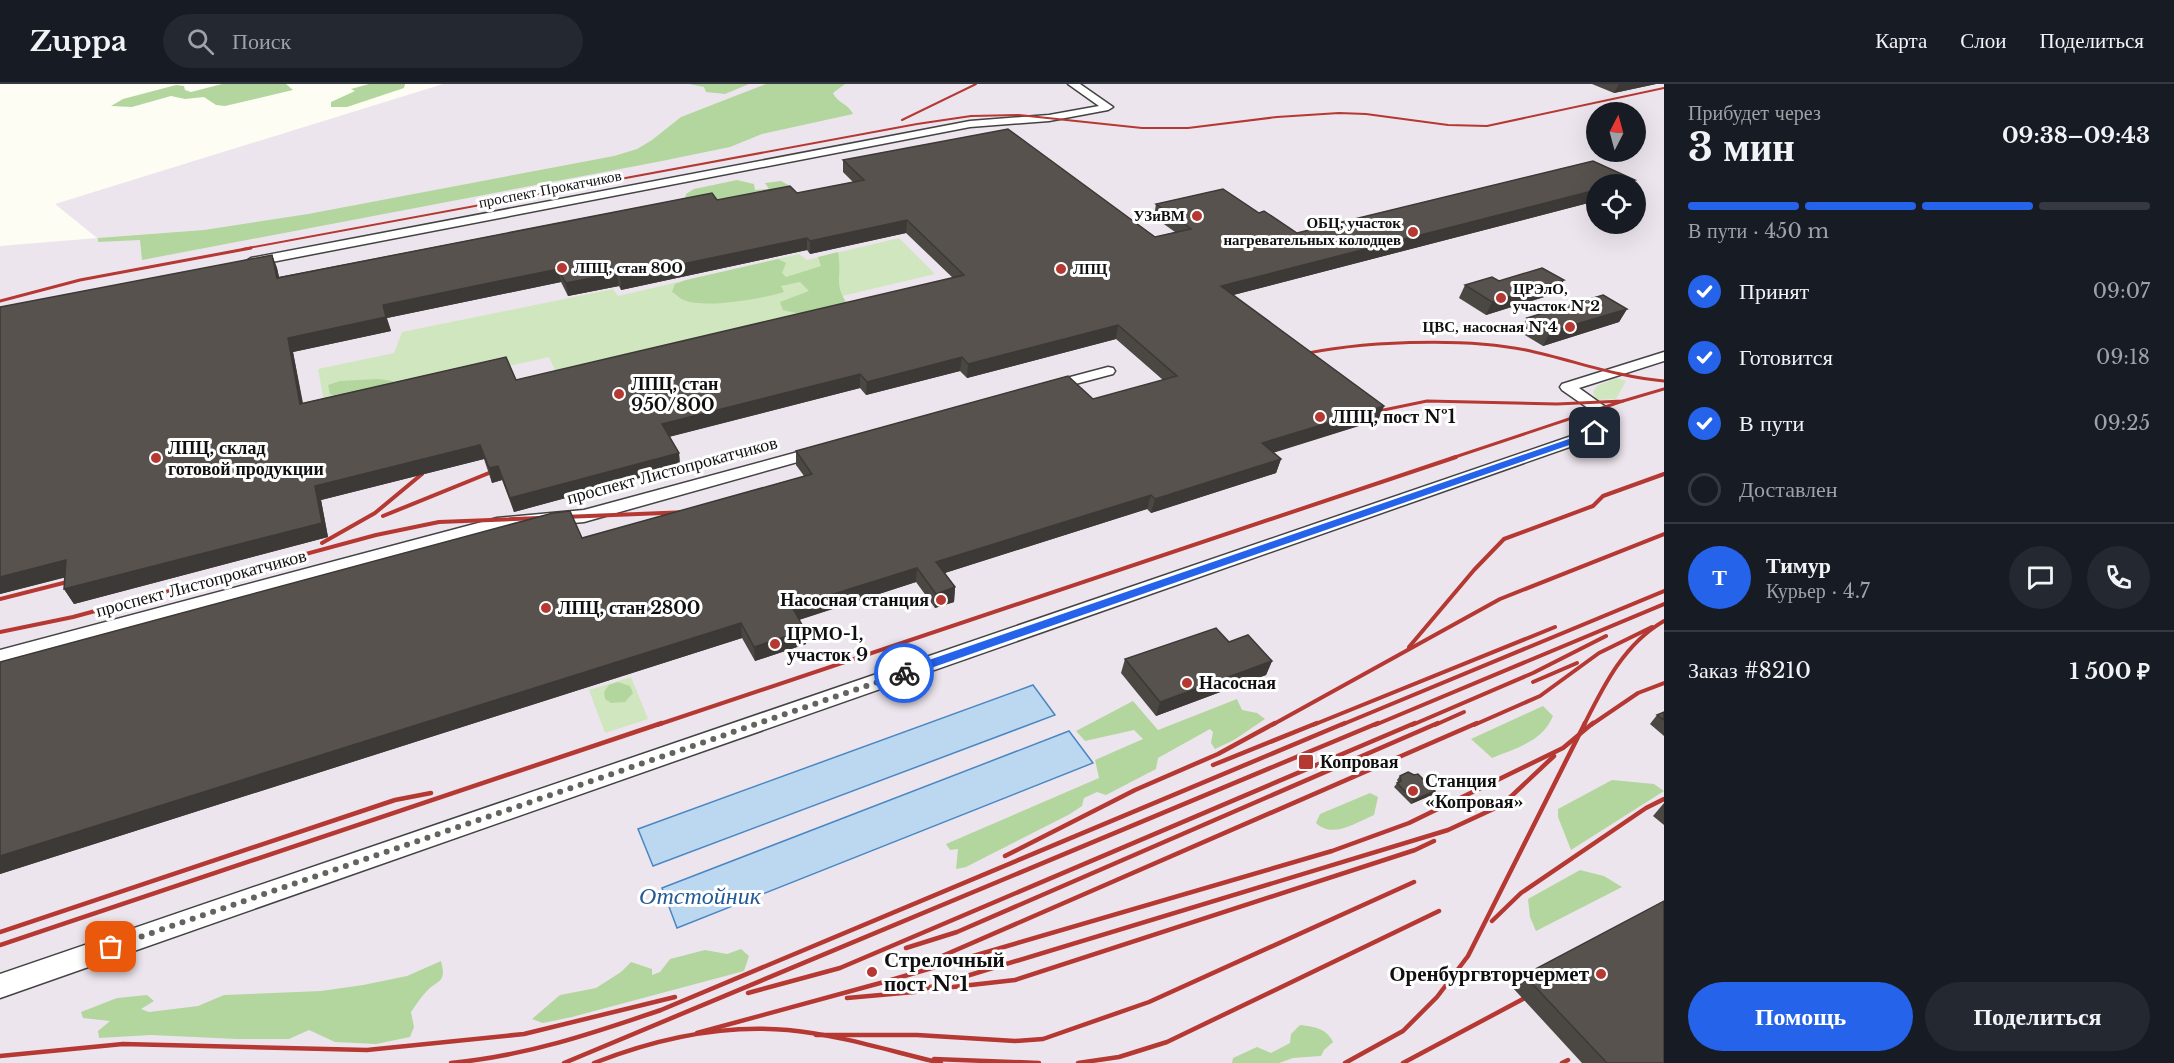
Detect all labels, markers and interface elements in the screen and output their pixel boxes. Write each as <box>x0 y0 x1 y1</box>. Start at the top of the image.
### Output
search box <box>163 14 583 68</box>
text: Zuppa <box>30 24 127 59</box>
icon: search <box>184 25 217 58</box>
text: Поиск <box>232 28 291 55</box>
text: Карта <box>1875 28 1927 54</box>
text: Слои <box>1960 28 2006 54</box>
text: Поделиться <box>2039 28 2144 54</box>
text: Прибудет через <box>1688 101 1821 125</box>
north arrow <box>1586 102 1646 162</box>
map controls <box>1586 102 1646 234</box>
text: 09:38–09:43 <box>2002 122 2150 149</box>
text: 3 мин <box>1688 123 1795 172</box>
street label: проспект Прокатчиков <box>477 165 623 212</box>
button: locate <box>1586 174 1646 234</box>
place label: УЗиВМ <box>1133 206 1185 225</box>
marker: УЗиВМ <box>1190 209 1204 223</box>
place label: ОБЦ, участок нагревательных колодцев <box>1223 213 1401 249</box>
text: В пути · 450 m <box>1688 219 1829 243</box>
marker: ОБЦ, участок нагревательных колодцев <box>1406 225 1420 239</box>
place label: ЛПЦ, стан 800 <box>574 258 683 277</box>
place label: ЛПЦ <box>1073 259 1108 278</box>
marker: ЛПЦ, стан 800 <box>555 261 569 275</box>
marker: ЛПЦ <box>1054 262 1068 276</box>
icon: check <box>1688 275 1721 308</box>
text: Принят <box>1739 278 1809 305</box>
place label: ЦРЭлО, участок №2 <box>1513 279 1600 315</box>
text: 09:07 <box>2093 279 2150 303</box>
marker: ЦРЭлО, участок №2 <box>1494 291 1508 305</box>
place label: ЦВС, насосная №4 <box>1423 317 1558 336</box>
marker: ЦВС, насосная №4 <box>1563 320 1577 334</box>
icon: check <box>1688 341 1721 374</box>
text: Готовится <box>1739 344 1833 371</box>
text: 09:18 <box>2096 345 2150 369</box>
place label: ЛПЦ, стан 950/800 <box>631 373 718 416</box>
marker: ЛПЦ, стан 950/800 <box>612 387 626 401</box>
place label: ЛПЦ, пост №1 <box>1332 406 1456 428</box>
pin <box>1569 407 1620 458</box>
icon: check <box>1688 407 1721 440</box>
marker: ЛПЦ, пост №1 <box>1313 410 1327 424</box>
text: В пути <box>1739 410 1804 437</box>
text: 09:25 <box>2093 411 2150 435</box>
icon: home <box>1578 416 1611 449</box>
street label: проспект Листопрокатчиков <box>564 431 780 509</box>
place label: ЛПЦ, склад готовой продукции <box>168 437 324 480</box>
marker: ЛПЦ, склад готовой продукции <box>149 451 163 465</box>
text: Доставлен <box>1739 476 1838 503</box>
street label: проспект Листопрокатчиков <box>93 544 309 622</box>
button: chat <box>2009 546 2072 609</box>
button: phone <box>2087 546 2150 609</box>
text: Тимур <box>1766 552 1831 579</box>
text: Т <box>1712 564 1727 591</box>
text: Курьер · 4.7 <box>1766 579 1870 603</box>
place label: Насосная станция <box>780 589 929 611</box>
marker: Насосная станция <box>934 593 948 607</box>
place label: ЛПЦ, стан 2800 <box>558 597 700 619</box>
marker: ЛПЦ, стан 2800 <box>539 601 553 615</box>
place label: ЦРМО-1, участок 9 <box>787 623 868 666</box>
marker: ЦРМО-1, участок 9 <box>768 637 782 651</box>
courier <box>874 643 934 703</box>
icon: bike <box>888 657 921 690</box>
text: Заказ #8210 <box>1688 657 1811 684</box>
text: 1 500 ₽ <box>2070 658 2150 685</box>
place label: Насосная <box>1199 672 1276 694</box>
marker: Насосная <box>1180 676 1194 690</box>
place label: Копровая <box>1320 751 1399 773</box>
marker: Копровая <box>1297 753 1315 771</box>
place label: Станция «Копровая» <box>1425 770 1524 813</box>
marker: Станция «Копровая» <box>1406 784 1420 798</box>
water label: Отстойник <box>639 881 762 910</box>
pin <box>85 921 136 972</box>
icon: bag <box>94 930 127 963</box>
place label: Стрелочный пост №1 <box>884 947 1005 997</box>
place label: Оренбургвторчермет <box>1389 961 1590 987</box>
marker: Стрелочный пост №1 <box>865 965 879 979</box>
marker: Оренбургвторчермет <box>1594 967 1608 981</box>
button: Помощь <box>1688 982 1913 1051</box>
button: Поделиться <box>1925 982 2150 1051</box>

